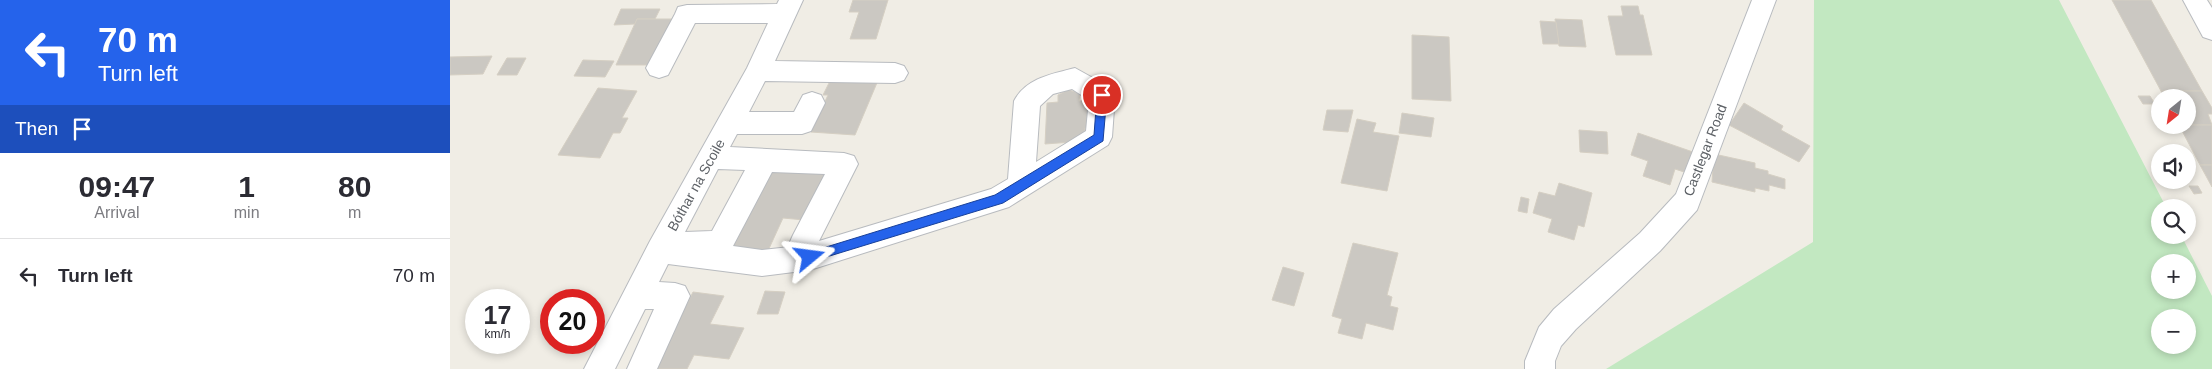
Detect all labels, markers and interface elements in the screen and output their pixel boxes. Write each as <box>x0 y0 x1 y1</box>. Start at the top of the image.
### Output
icon: left <box>15 20 80 85</box>
text: 70 m <box>98 20 178 59</box>
text: Turn left <box>98 61 178 86</box>
pin <box>1081 74 1123 116</box>
icon: arrive <box>1088 81 1116 109</box>
north arrow <box>2151 89 2196 134</box>
map controls <box>2151 89 2196 354</box>
street label: Castlegar Road <box>1680 102 1730 198</box>
icon: arrive <box>68 115 96 143</box>
text: Then <box>15 118 58 139</box>
street label: Bóthar na Scoile <box>664 136 728 234</box>
button: sound <box>2151 144 2196 189</box>
text: 09:47 <box>79 170 155 203</box>
text: 1 <box>238 170 255 203</box>
text: 80 <box>338 170 371 203</box>
button: search <box>2151 199 2196 244</box>
text: Arrival <box>94 204 140 221</box>
text: min <box>234 204 260 221</box>
text: m <box>348 204 361 221</box>
position arrow <box>783 230 835 282</box>
button: + <box>2151 254 2196 299</box>
icon: left <box>15 262 43 290</box>
text: Turn left <box>58 265 133 286</box>
text: 70 m <box>393 265 435 286</box>
speed limit sign: 20 <box>540 289 605 354</box>
text: 17 <box>484 301 511 329</box>
button: − <box>2151 309 2196 354</box>
text: km/h <box>484 327 511 341</box>

